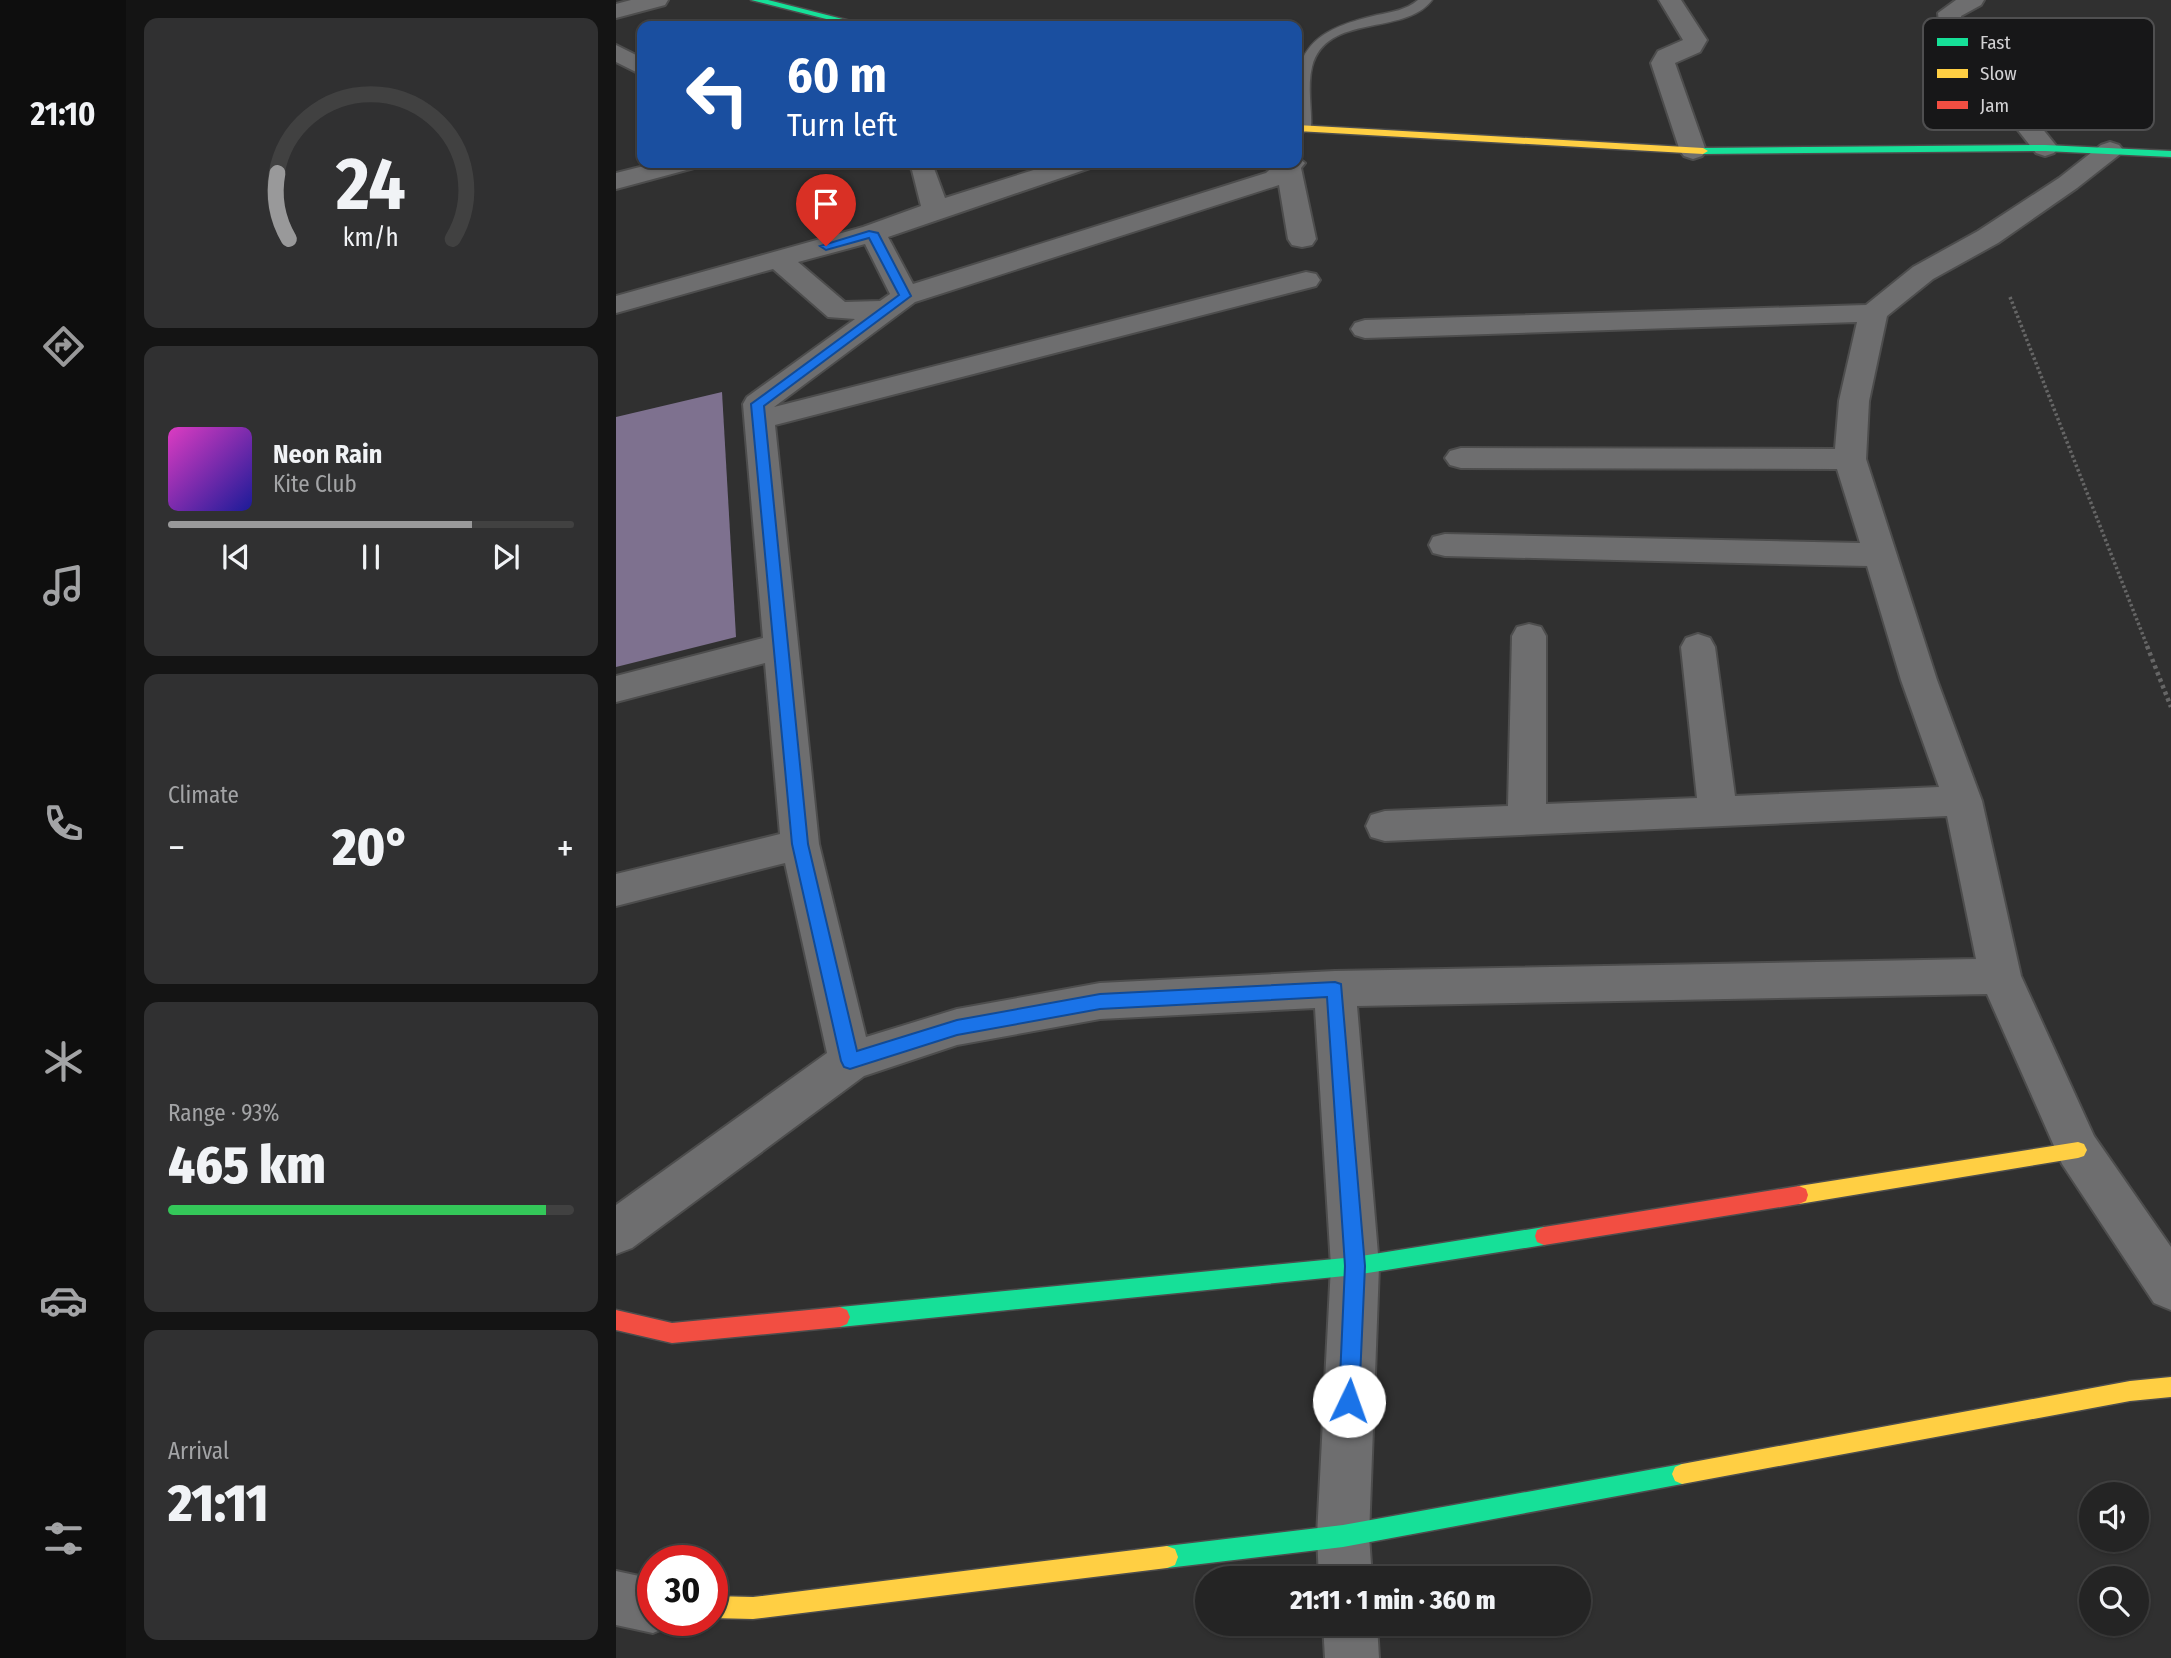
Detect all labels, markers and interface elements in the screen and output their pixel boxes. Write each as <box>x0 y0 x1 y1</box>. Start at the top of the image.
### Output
legend <box>1923 18 2154 130</box>
text: Fast <box>1980 31 2011 54</box>
text: 60 m <box>787 46 887 105</box>
icon: left <box>672 49 763 140</box>
text: Slow <box>1980 62 2017 85</box>
text: Jam <box>1980 94 2009 117</box>
text: 21:10 <box>30 95 96 133</box>
text: Turn left <box>787 106 897 144</box>
text: 24 <box>335 141 406 228</box>
pin <box>796 174 856 246</box>
icon: arrive <box>807 185 845 223</box>
text: km/h <box>343 223 399 253</box>
icon: directions <box>39 322 88 371</box>
text: Neon Rain <box>273 439 382 470</box>
text: Kite Club <box>273 470 357 498</box>
icon: previous <box>217 538 255 576</box>
icon: pause <box>352 538 390 576</box>
icon: next <box>487 538 525 576</box>
icon: music <box>39 561 88 610</box>
text: Climate <box>168 781 239 809</box>
icon: phone <box>39 799 88 848</box>
text: 20° <box>332 816 410 879</box>
text: − <box>168 825 185 871</box>
text: + <box>557 825 574 871</box>
icon: climate <box>39 1037 88 1086</box>
text: Range · 93% <box>168 1099 279 1127</box>
text: 465 km <box>168 1134 326 1197</box>
icon: car <box>39 1276 88 1325</box>
position arrow <box>1312 1364 1386 1438</box>
text: Arrival <box>168 1437 229 1465</box>
text: 21:11 <box>168 1472 269 1535</box>
map controls <box>2079 1482 2149 1636</box>
button: sound <box>2079 1482 2149 1552</box>
icon: filters <box>39 1514 88 1563</box>
speed limit sign: 30 <box>637 1545 728 1636</box>
button: search <box>2079 1566 2149 1636</box>
text: 21:11 · 1 min · 360 m <box>1290 1585 1496 1616</box>

